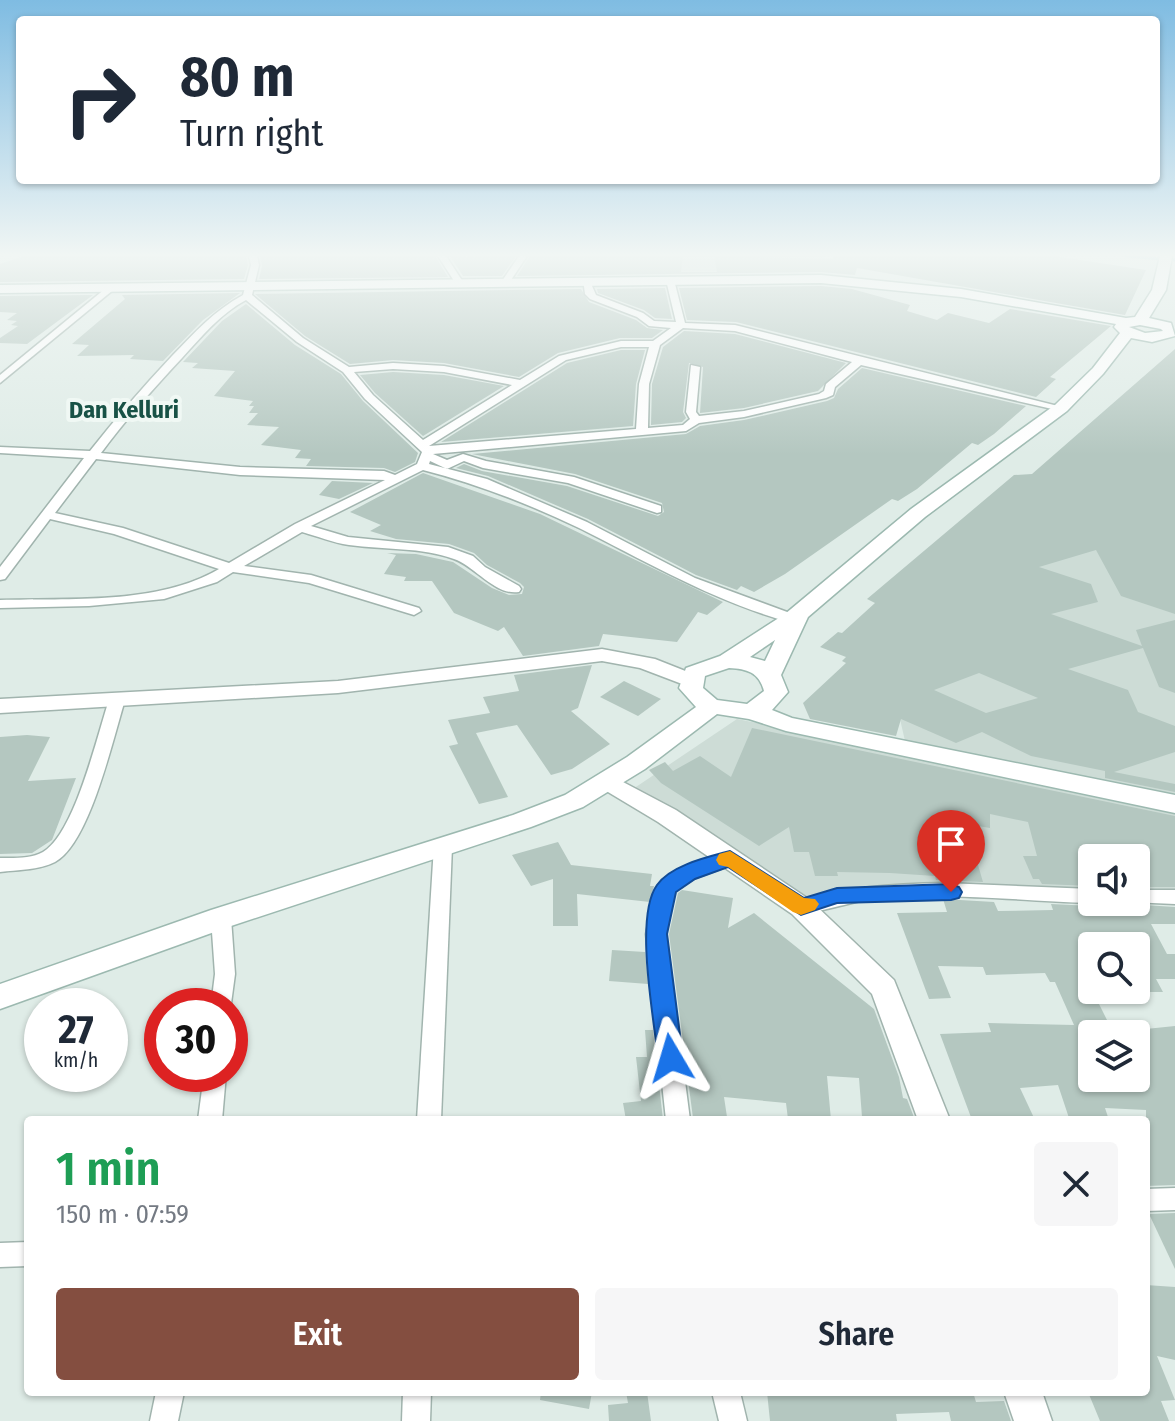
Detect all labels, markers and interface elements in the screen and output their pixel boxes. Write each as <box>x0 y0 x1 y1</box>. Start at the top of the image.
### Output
text: 80 m <box>180 44 295 111</box>
icon: right <box>48 48 152 152</box>
text: Turn right <box>180 112 323 156</box>
district label: Dan Kelluri <box>69 396 179 424</box>
pin <box>917 810 985 892</box>
icon: arrive <box>929 822 973 866</box>
map controls <box>1078 844 1150 1092</box>
button: sound <box>1078 844 1150 916</box>
button: search <box>1078 932 1150 1004</box>
speed limit sign: 30 <box>144 988 248 1092</box>
text: 27 <box>58 1006 94 1054</box>
position arrow <box>629 1016 713 1100</box>
button: layers <box>1078 1020 1150 1092</box>
text: km/h <box>54 1048 98 1072</box>
text: 1 min <box>56 1140 161 1198</box>
button: close <box>1034 1142 1118 1226</box>
text: 150 m · 07:59 <box>56 1199 189 1230</box>
button: Exit <box>56 1288 579 1380</box>
button: Share <box>595 1288 1118 1380</box>

